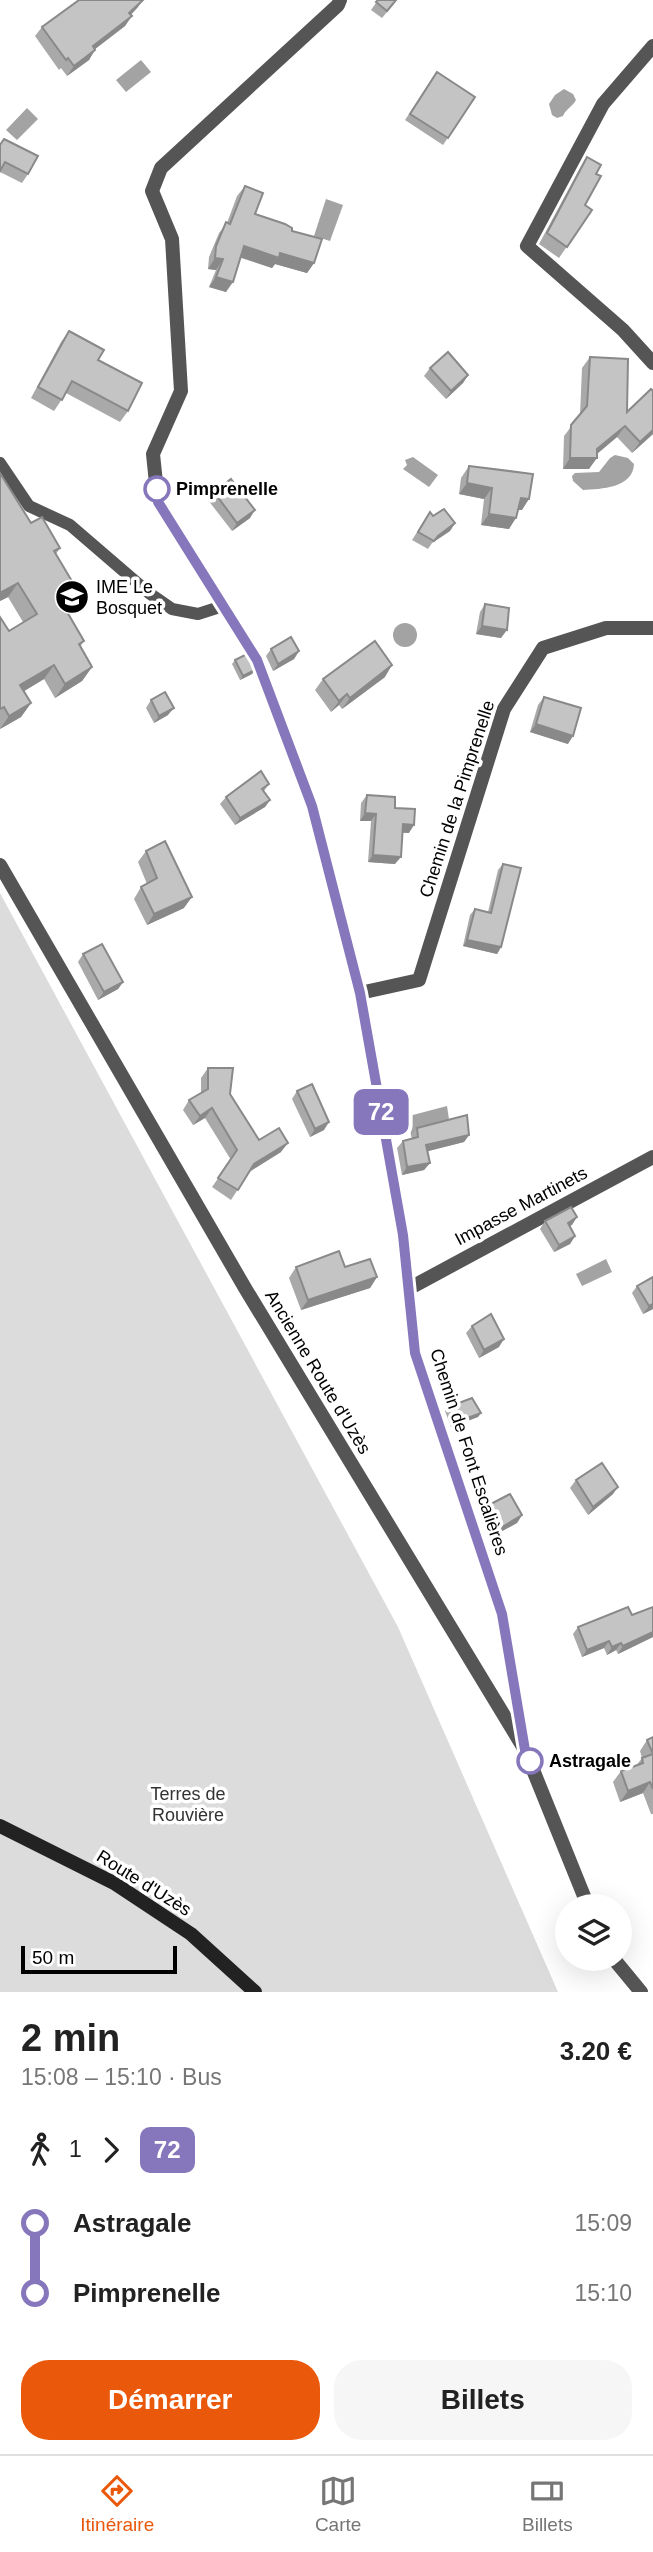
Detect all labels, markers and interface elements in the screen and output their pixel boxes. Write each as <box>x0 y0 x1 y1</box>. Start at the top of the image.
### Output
marker: Pimprenelle <box>144 476 170 502</box>
place label: Pimprenelle <box>176 479 278 499</box>
place label: IME Le Bosquet <box>96 577 162 618</box>
school or university icon: IME Le Bosquet <box>53 578 91 616</box>
street label: Chemin de la Pimprenelle <box>416 698 498 900</box>
line badge: 72 <box>350 1089 412 1135</box>
text: 72 <box>368 1098 394 1125</box>
street label: Impasse Martinets <box>451 1163 591 1249</box>
street label: Ancienne Route d'Uzès <box>261 1286 375 1458</box>
street label: Chemin de Font Escalières <box>426 1346 512 1558</box>
marker: Astragale <box>517 1748 543 1774</box>
place label: Astragale <box>549 1751 631 1771</box>
park label: Terres de Rouvière <box>150 1784 226 1825</box>
street label: Route d'Uzès <box>93 1846 195 1920</box>
map controls <box>555 1894 632 1971</box>
button: layers <box>555 1894 632 1971</box>
scale bar <box>21 1943 177 1975</box>
text: 50 m <box>32 1947 74 1968</box>
text: 2 min <box>21 2017 120 2059</box>
text: 3.20 € <box>560 2036 632 2066</box>
text: 15:08 – 15:10 · Bus <box>21 2064 222 2090</box>
icon: walk <box>21 2131 59 2169</box>
icon: forward <box>92 2131 130 2169</box>
text: 1 <box>69 2136 82 2162</box>
text: 72 <box>154 2136 181 2163</box>
text: Astragale <box>73 2208 192 2238</box>
text: 15:09 <box>574 2210 632 2236</box>
text: Pimprenelle <box>73 2278 220 2308</box>
text: 15:10 <box>574 2280 632 2306</box>
button: Démarrer <box>21 2360 320 2440</box>
button: Billets <box>334 2360 632 2440</box>
tab: Itinéraire <box>80 2472 154 2536</box>
tab: Carte <box>315 2472 361 2536</box>
tab: Billets <box>522 2472 573 2536</box>

